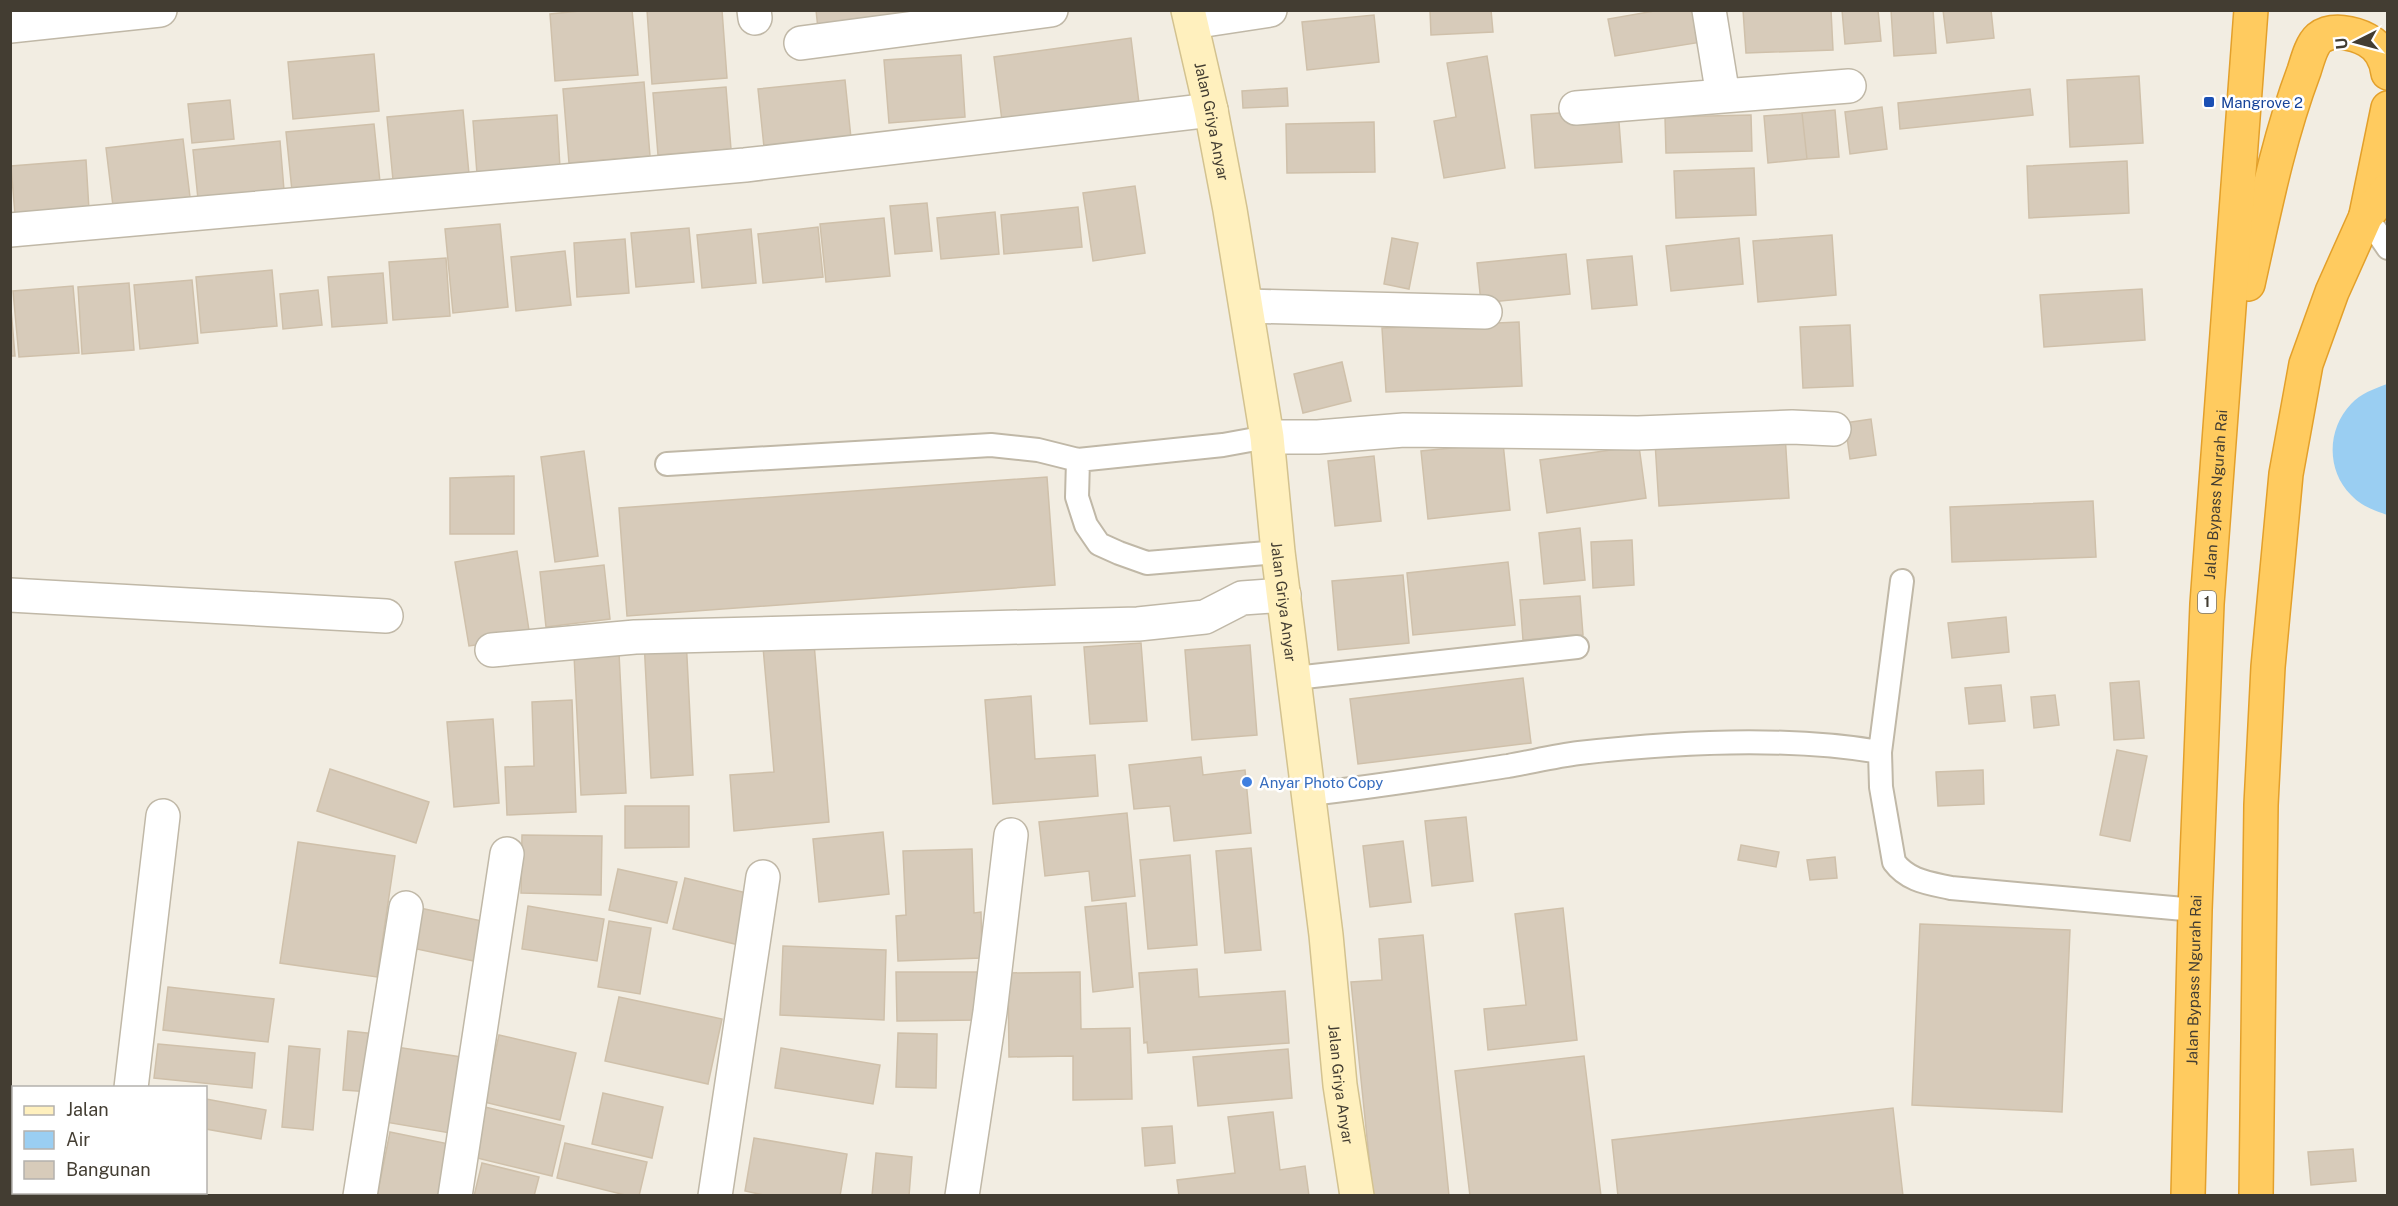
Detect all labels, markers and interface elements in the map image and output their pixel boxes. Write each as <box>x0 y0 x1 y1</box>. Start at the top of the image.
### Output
north arrow <box>2326 12 2386 72</box>
text: U <box>2332 37 2352 50</box>
street label: Jalan Griya Anyar <box>1192 60 1233 182</box>
place label: Mangrove 2 <box>2221 94 2303 111</box>
marker: Mangrove 2 <box>2202 95 2216 109</box>
street label: Jalan Bypass Ngurah Rai <box>2200 409 2230 580</box>
street label: Jalan Griya Anyar <box>1269 541 1300 663</box>
road number: 1 <box>2198 591 2216 613</box>
place label: Anyar Photo Copy <box>1259 774 1383 791</box>
marker: Anyar Photo Copy <box>1240 775 1254 789</box>
street label: Jalan Bypass Ngurah Rai <box>2183 895 2204 1065</box>
street label: Jalan Griya Anyar <box>1326 1024 1357 1146</box>
legend <box>12 1086 207 1194</box>
text: Jalan <box>66 1099 109 1120</box>
text: Air <box>66 1129 90 1150</box>
text: Bangunan <box>66 1159 151 1180</box>

